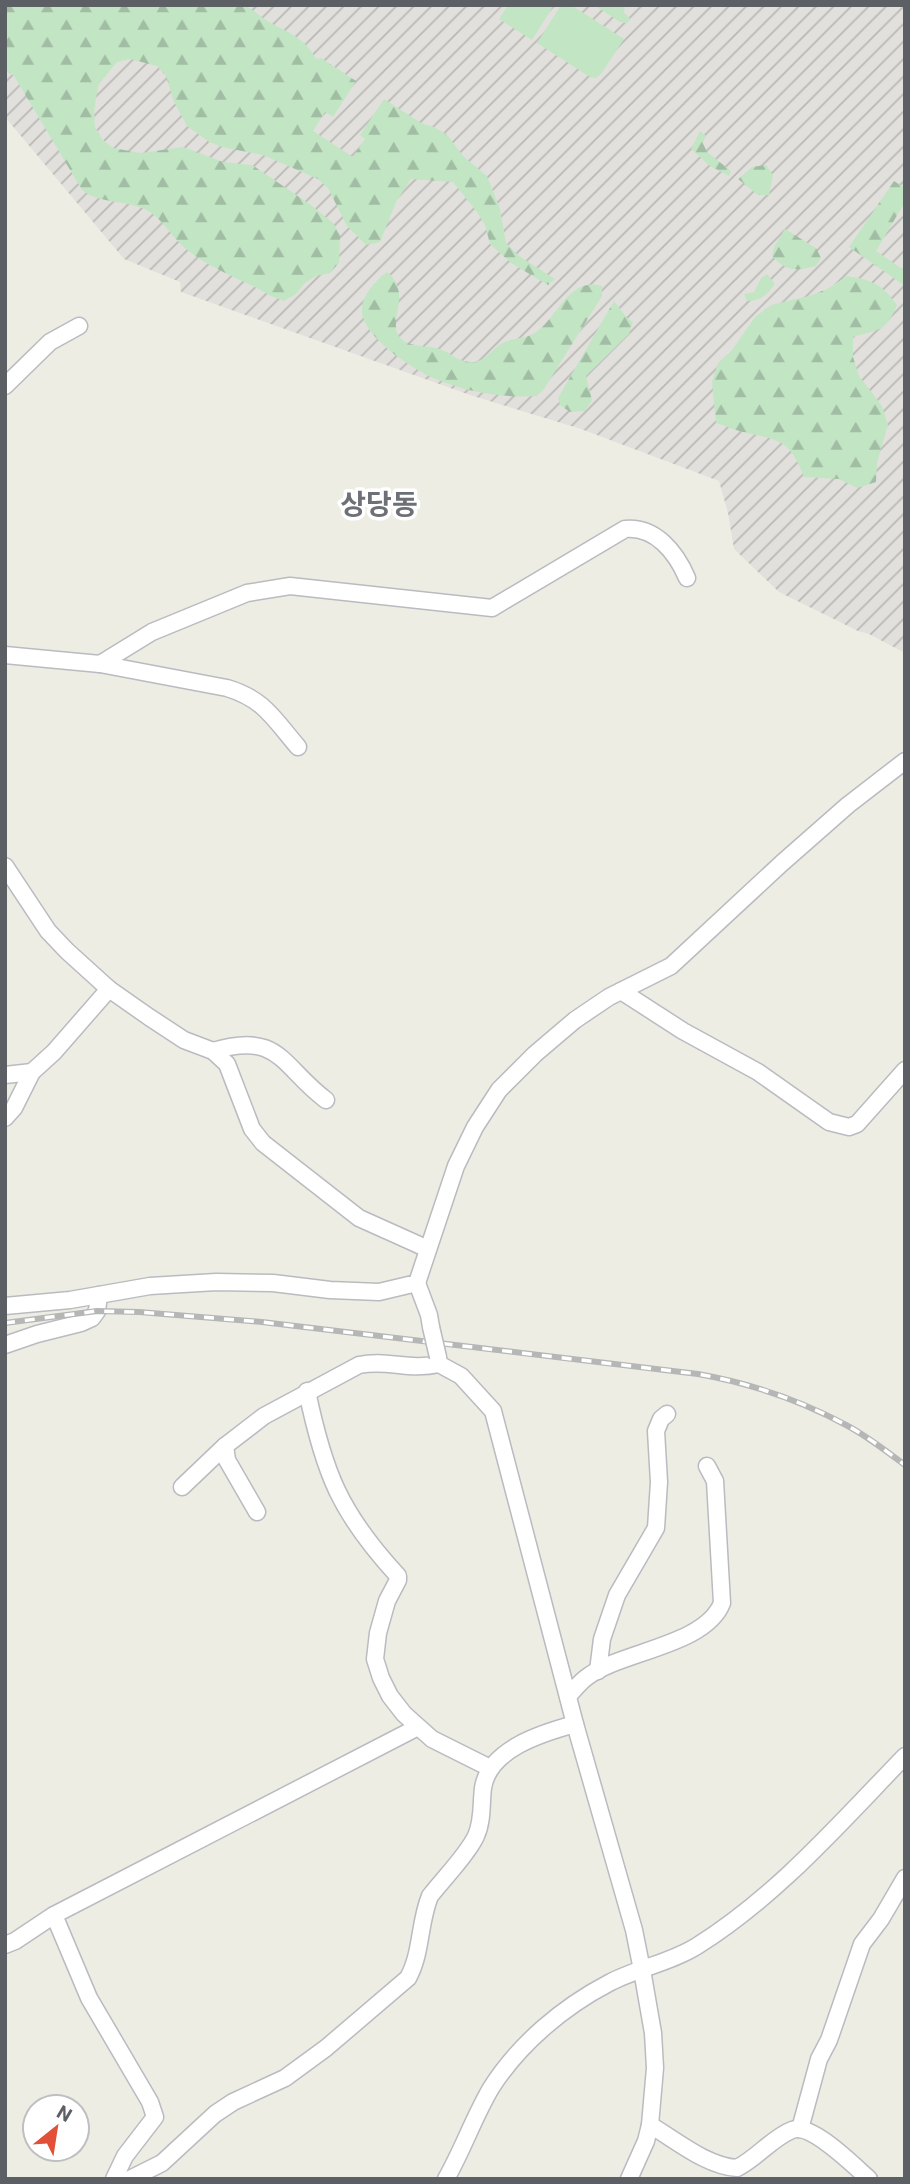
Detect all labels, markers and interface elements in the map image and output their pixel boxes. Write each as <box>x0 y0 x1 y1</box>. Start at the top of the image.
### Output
district label: 상당동 <box>340 488 418 521</box>
north arrow <box>21 2093 91 2163</box>
text: N <box>53 2100 76 2127</box>

